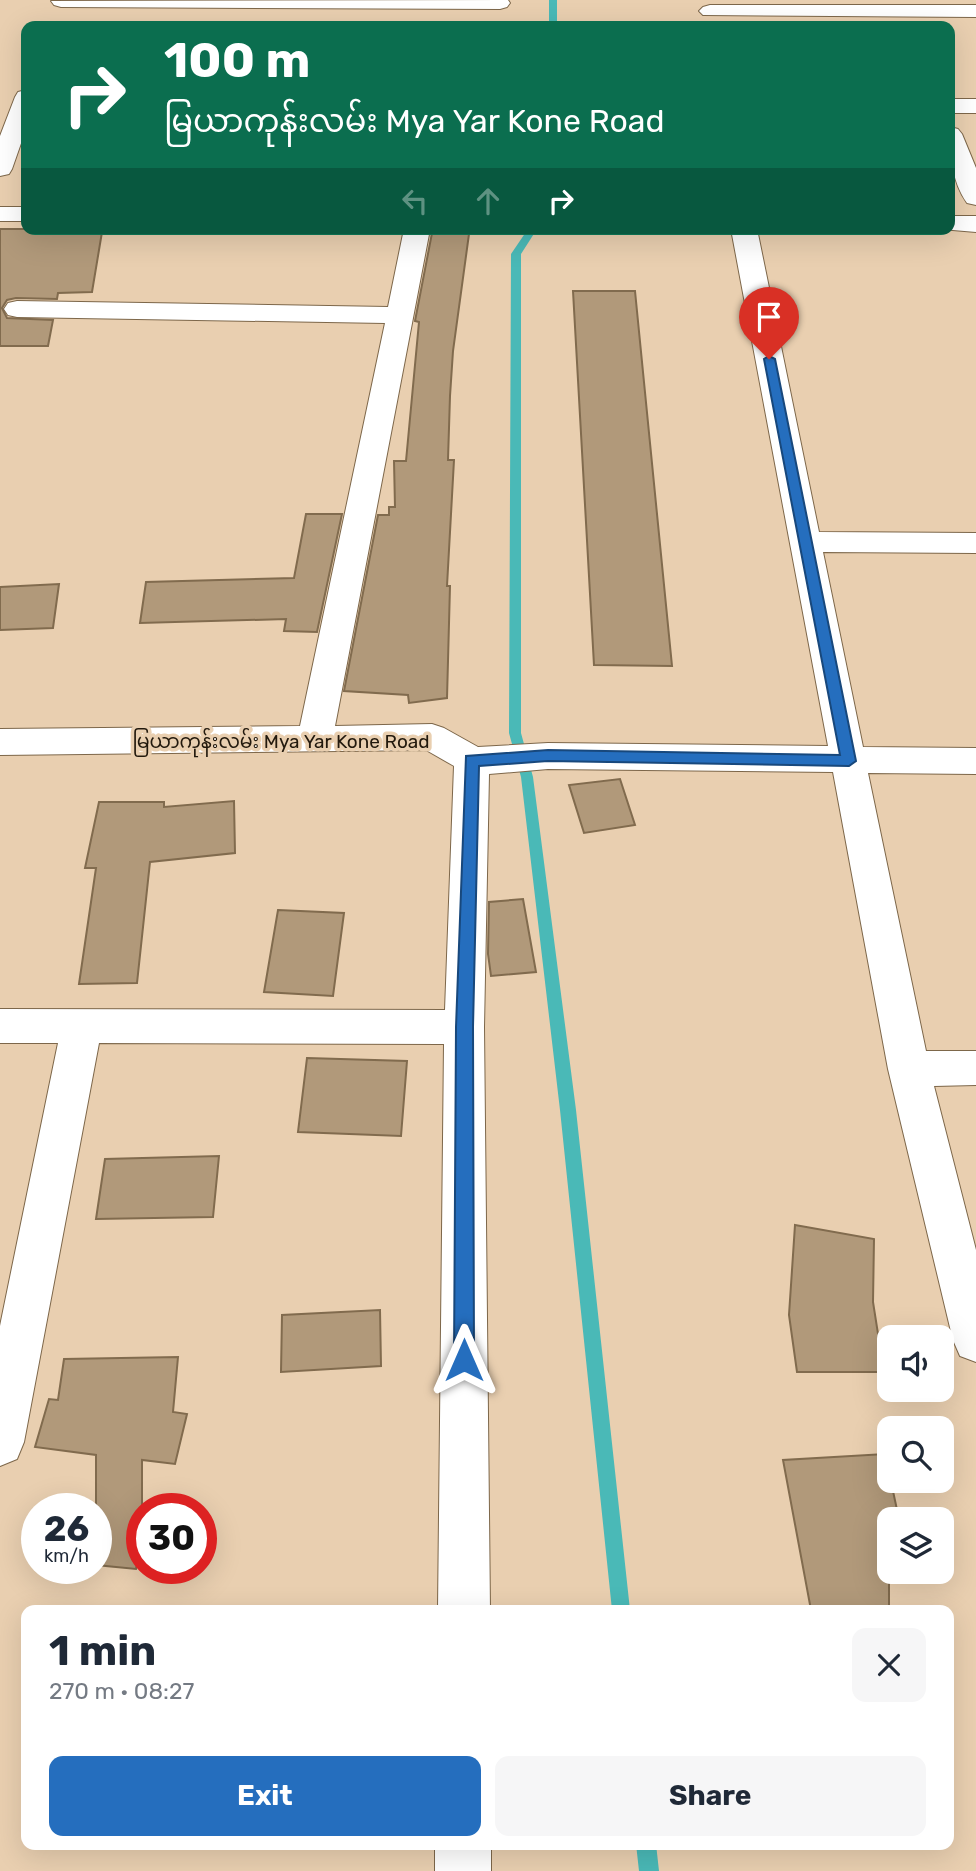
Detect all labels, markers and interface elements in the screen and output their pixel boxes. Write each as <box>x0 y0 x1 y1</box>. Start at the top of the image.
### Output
text: 100 m <box>164 31 310 89</box>
icon: right <box>49 49 140 140</box>
text: မြယာကုန်းလမ်း Mya Yar Kone Road <box>164 102 665 140</box>
icon: left <box>396 182 434 220</box>
icon: ahead <box>469 182 507 220</box>
icon: right <box>542 182 580 220</box>
pin <box>739 287 799 359</box>
icon: arrive <box>750 298 788 336</box>
street label: မြယာကုန်းလမ်း Mya Yar Kone Road <box>132 727 430 758</box>
position arrow <box>427 1323 501 1397</box>
map controls <box>877 1325 954 1584</box>
button: sound <box>877 1325 954 1402</box>
button: search <box>877 1416 954 1493</box>
speed limit sign: 30 <box>126 1493 217 1584</box>
button: layers <box>877 1507 954 1584</box>
text: 26 <box>44 1508 89 1550</box>
text: km/h <box>44 1545 89 1567</box>
text: 1 min <box>49 1626 156 1676</box>
button: close <box>852 1628 926 1702</box>
text: 270 m · 08:27 <box>49 1677 194 1705</box>
button: Exit <box>49 1756 481 1836</box>
button: Share <box>495 1756 926 1836</box>

